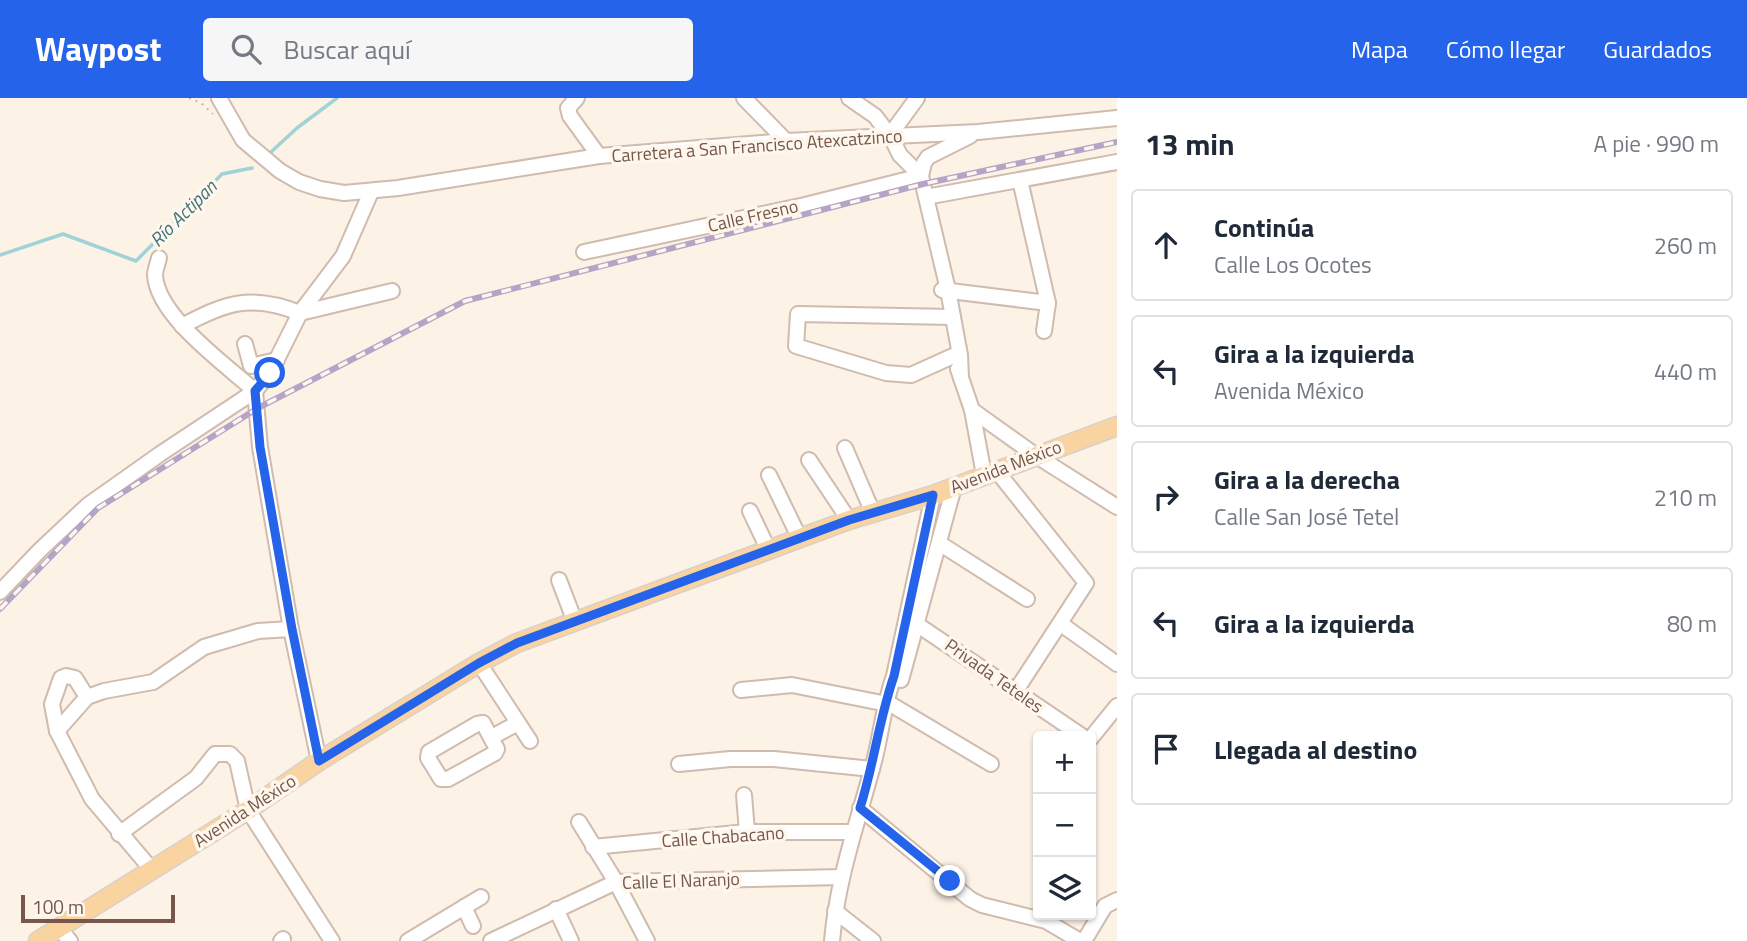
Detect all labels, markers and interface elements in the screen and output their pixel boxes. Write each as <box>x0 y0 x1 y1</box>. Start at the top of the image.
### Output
search box <box>203 18 693 81</box>
text: Waypost <box>35 24 161 74</box>
icon: search <box>227 30 265 68</box>
text: Buscar aquí <box>283 30 411 69</box>
text: Mapa <box>1351 31 1408 67</box>
text: Cómo llegar <box>1446 31 1565 67</box>
text: Guardados <box>1603 31 1712 67</box>
text: 13 min <box>1145 121 1235 167</box>
street label: Carretera a San Francisco Atexcatzinco <box>611 122 903 169</box>
text: A pie · 990 m <box>1593 126 1719 161</box>
water label: Río Actipan <box>142 172 223 253</box>
street label: Calle Fresno <box>705 192 801 239</box>
text: Continúa <box>1214 208 1314 247</box>
icon: ahead <box>1147 226 1185 264</box>
text: 260 m <box>1654 228 1717 263</box>
text: Calle Los Ocotes <box>1214 247 1372 282</box>
text: Gira a la izquierda <box>1214 334 1415 373</box>
icon: left <box>1147 352 1185 390</box>
text: 440 m <box>1654 354 1717 389</box>
route start <box>254 357 285 388</box>
text: Avenida México <box>1214 373 1364 408</box>
street label: Avenida México <box>946 433 1065 500</box>
text: Gira a la derecha <box>1214 460 1400 499</box>
icon: right <box>1147 478 1185 516</box>
text: 210 m <box>1654 480 1717 515</box>
text: Calle San José Tetel <box>1214 499 1399 534</box>
icon: left <box>1147 604 1185 642</box>
text: Gira a la izquierda <box>1214 604 1415 643</box>
text: 80 m <box>1667 606 1717 641</box>
street label: Privada Teteles <box>940 632 1049 720</box>
icon: arrive <box>1147 730 1185 768</box>
text: Llegada al destino <box>1214 730 1417 769</box>
map controls <box>1033 731 1096 920</box>
button: + <box>1033 731 1096 794</box>
street label: Avenida México <box>188 767 301 854</box>
button: − <box>1033 794 1096 857</box>
street label: Calle Chabacano <box>661 819 785 854</box>
button: layers <box>1033 857 1096 920</box>
street label: Calle El Naranjo <box>622 865 740 896</box>
route end <box>934 865 965 896</box>
scale bar <box>21 892 175 924</box>
text: 100 m <box>32 892 84 921</box>

